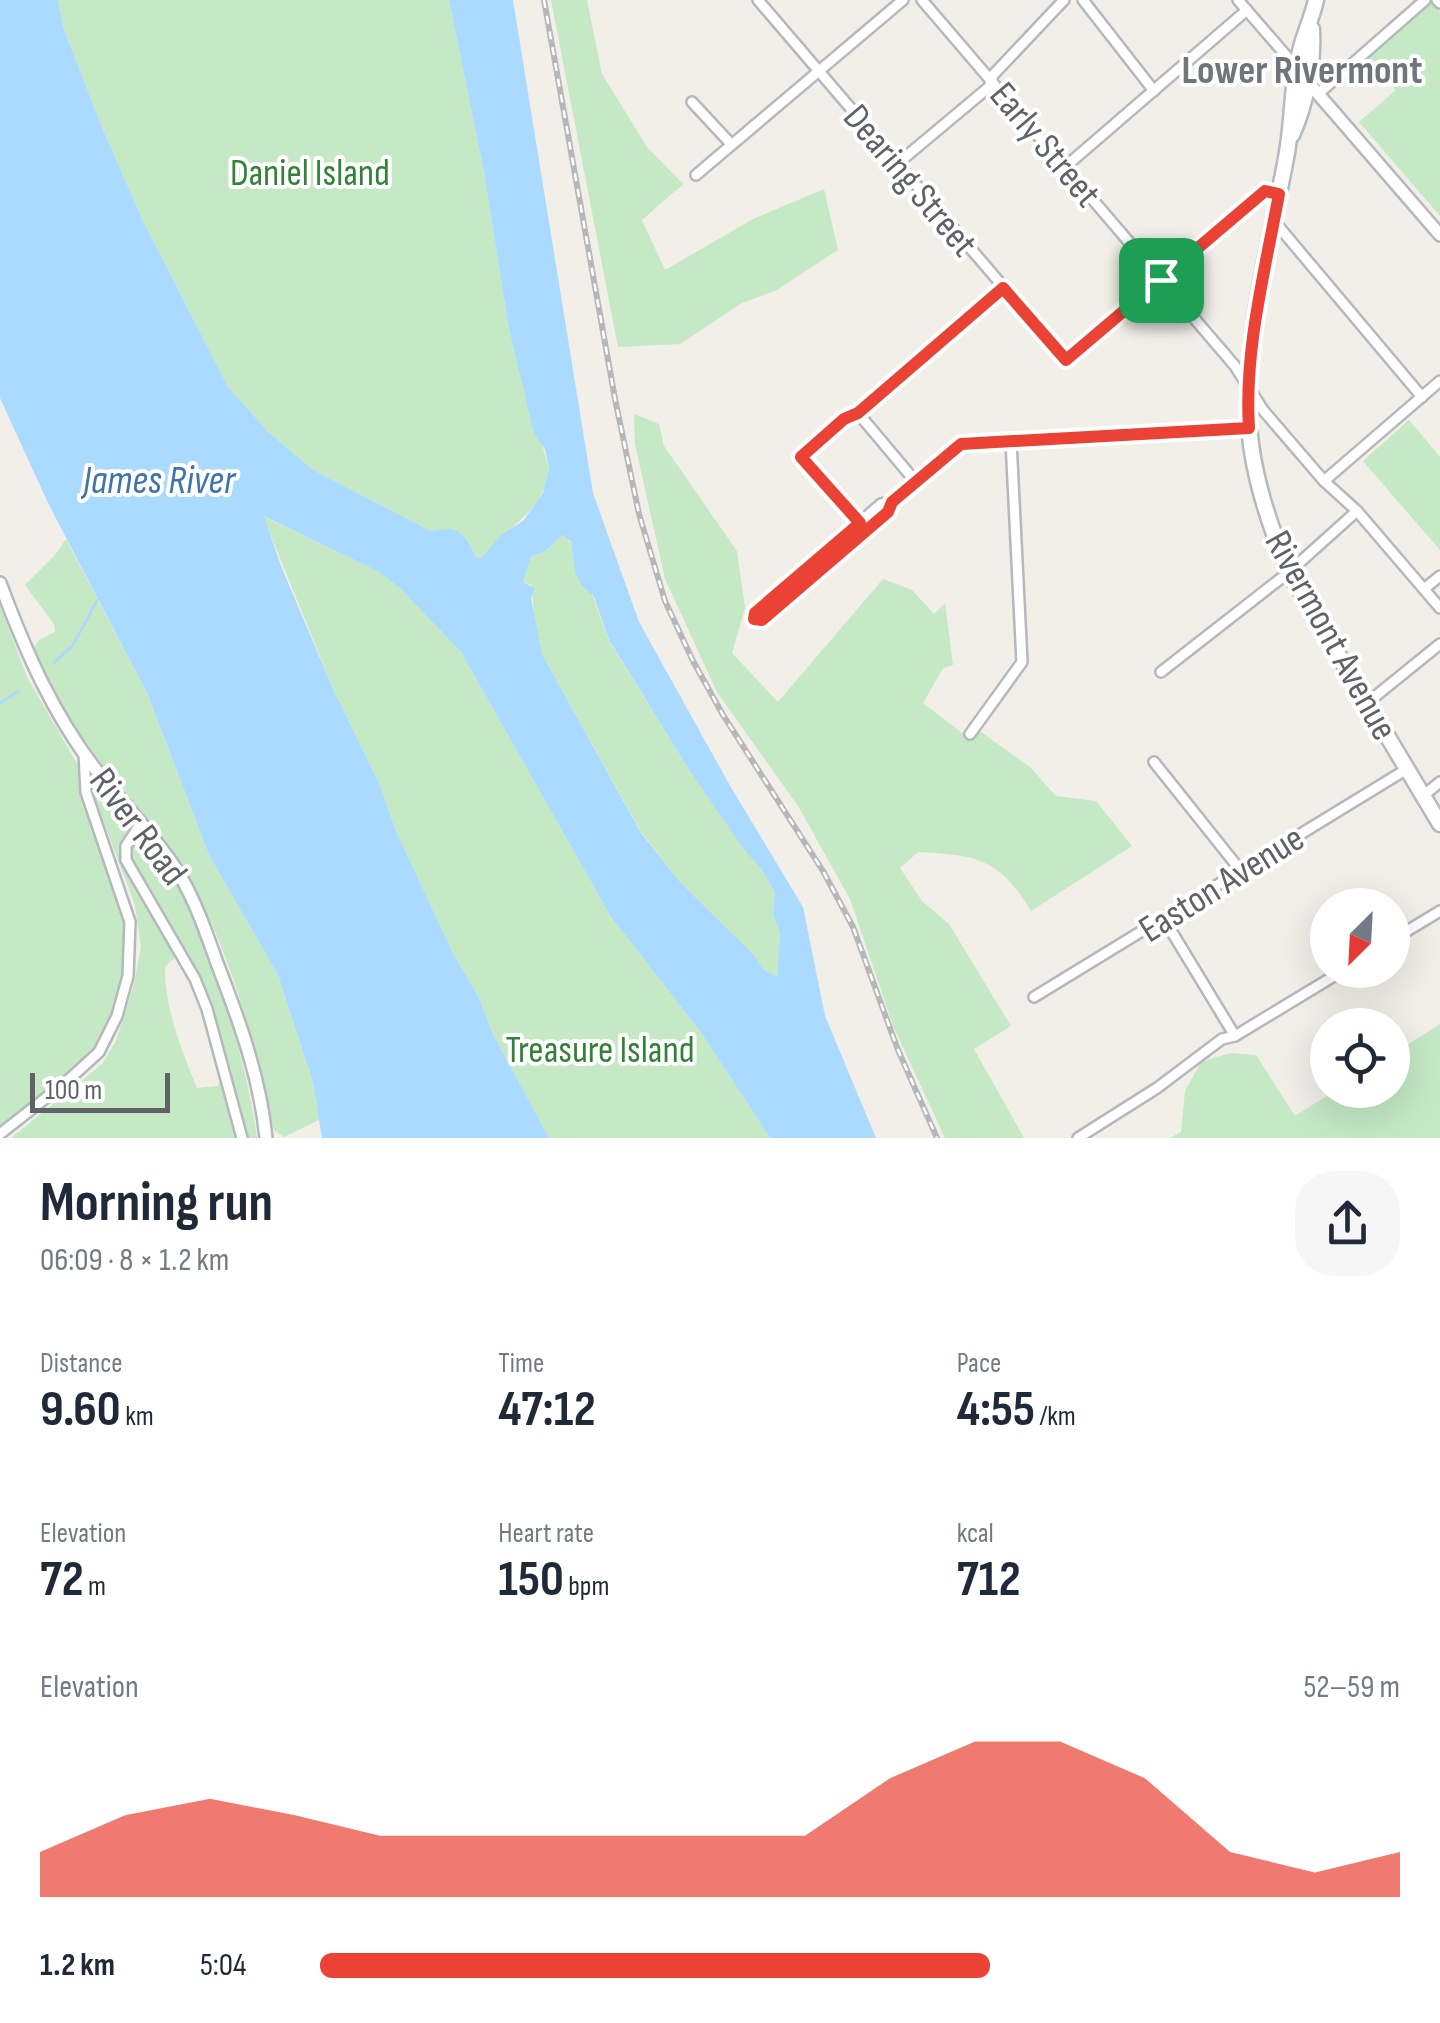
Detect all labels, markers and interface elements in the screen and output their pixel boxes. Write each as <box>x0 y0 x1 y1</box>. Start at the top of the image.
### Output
district label: Lower Rivermont <box>1181 47 1423 95</box>
street label: Early Street <box>980 74 1110 216</box>
street label: Dearing Street <box>833 96 986 266</box>
park label: Daniel Island <box>230 151 390 196</box>
pin <box>1119 238 1204 323</box>
icon: arrive <box>1134 253 1189 308</box>
water label: James River <box>81 457 237 505</box>
street label: Rivermont Avenue <box>1255 523 1407 748</box>
street label: River Road <box>79 760 196 894</box>
street label: Easton Avenue <box>1131 816 1312 953</box>
north arrow <box>1310 888 1410 988</box>
map controls <box>1310 888 1410 1108</box>
button: locate <box>1310 1008 1410 1108</box>
park label: Treasure Island <box>505 1028 695 1073</box>
scale bar <box>30 1068 170 1112</box>
text: 100 m <box>45 1074 102 1107</box>
text: Morning run <box>40 1170 273 1237</box>
button: share <box>1295 1171 1400 1276</box>
text: 06:09 · 8 × 1.2 km <box>40 1241 229 1280</box>
text: Distance <box>40 1347 123 1380</box>
text: Time <box>498 1347 544 1380</box>
text: Pace <box>957 1347 1001 1380</box>
text: 9.60 <box>40 1380 121 1440</box>
text: 47:12 <box>498 1380 596 1440</box>
text: 4:55 <box>957 1380 1035 1440</box>
text: km <box>121 1400 154 1433</box>
text: /km <box>1035 1400 1076 1433</box>
text: Elevation <box>40 1517 126 1550</box>
text: Heart rate <box>498 1517 594 1550</box>
text: kcal <box>957 1517 994 1550</box>
text: 72 <box>40 1550 84 1610</box>
text: 150 <box>498 1550 564 1610</box>
text: 712 <box>957 1550 1021 1610</box>
text: m <box>84 1570 106 1603</box>
text: bpm <box>564 1570 609 1603</box>
text: Elevation <box>40 1668 139 1707</box>
text: 52–59 m <box>1304 1668 1400 1707</box>
text: 1.2 km <box>40 1946 115 1985</box>
text: 5:04 <box>200 1946 247 1985</box>

